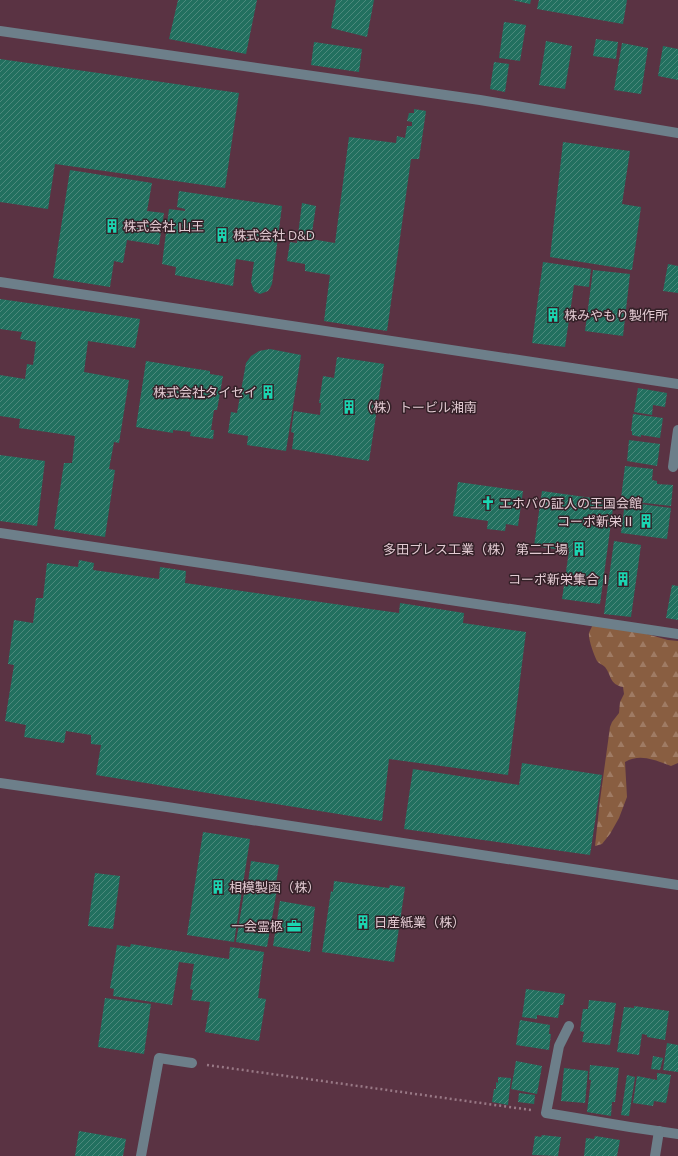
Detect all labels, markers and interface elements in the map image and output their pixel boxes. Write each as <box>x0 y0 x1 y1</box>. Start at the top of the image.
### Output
building icon: 株式会社 山王 <box>104 218 120 234</box>
place label: 株式会社 山王 <box>123 219 204 233</box>
building icon: 株式会社 D&D <box>214 227 230 243</box>
place label: 株式会社 D&D <box>233 228 315 242</box>
building icon: 株みやもり製作所 <box>545 307 561 323</box>
place label: 株みやもり製作所 <box>564 308 668 322</box>
building icon: 株式会社タイセイ <box>260 384 276 400</box>
place label: 株式会社タイセイ <box>153 385 257 399</box>
building icon: （株）トービル湘南 <box>341 399 357 415</box>
place label: （株）トービル湘南 <box>360 400 477 414</box>
church icon: エホバの証人の王国会館 <box>480 495 496 511</box>
place label: エホバの証人の王国会館 <box>499 496 642 510</box>
building icon: コーポ新栄Ⅱ <box>638 513 654 529</box>
place label: コーポ新栄Ⅱ <box>557 514 635 528</box>
building icon: 多田プレス工業（株） 第二工場 <box>571 541 587 557</box>
place label: 多田プレス工業（株） 第二工場 <box>383 542 568 556</box>
building icon: コーポ新栄集合Ⅰ <box>615 571 631 587</box>
place label: コーポ新栄集合Ⅰ <box>508 572 612 586</box>
building icon: 相模製函（株） <box>210 879 226 895</box>
place label: 相模製函（株） <box>229 880 320 894</box>
building icon: 日産紙業（株） <box>355 914 371 930</box>
place label: 日産紙業（株） <box>374 915 465 929</box>
office icon: 一会霊柩 <box>286 918 302 934</box>
place label: 一会霊柩 <box>231 919 283 933</box>

